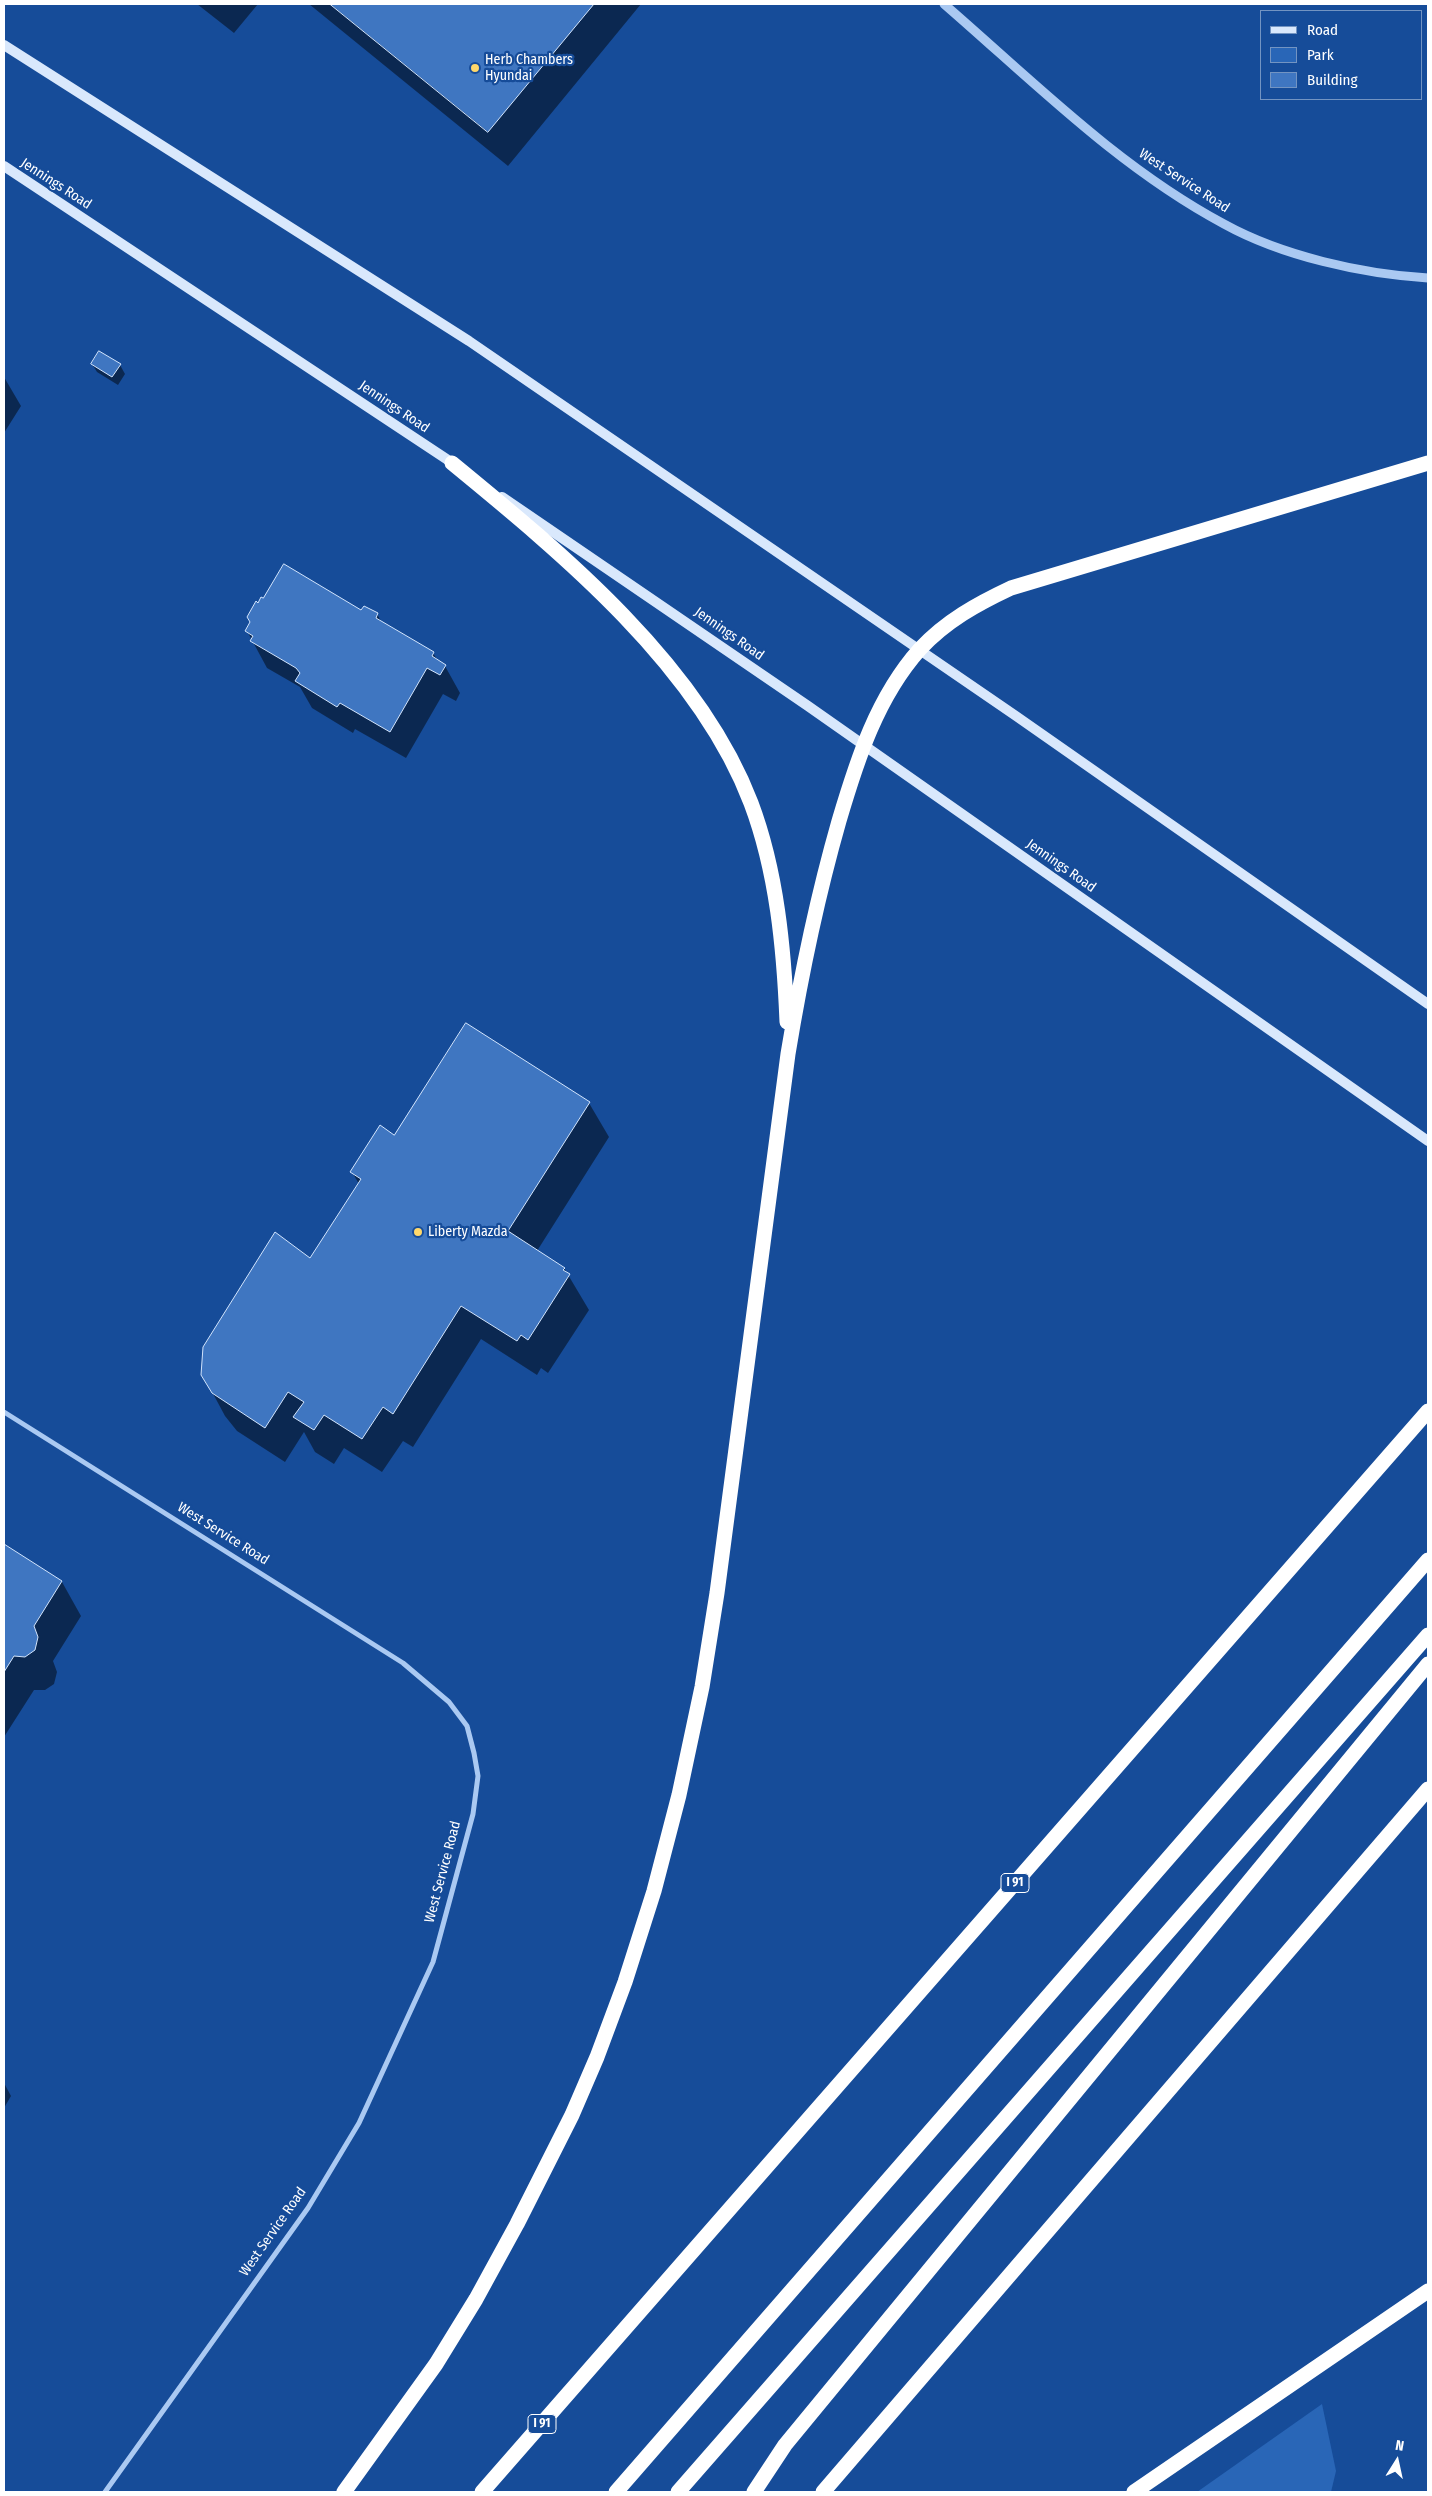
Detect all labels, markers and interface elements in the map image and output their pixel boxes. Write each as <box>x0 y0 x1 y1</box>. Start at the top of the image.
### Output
legend <box>1260 10 1422 100</box>
text: Road <box>1307 21 1338 39</box>
text: Park <box>1307 46 1334 64</box>
place label: Herb Chambers Hyundai <box>485 52 573 84</box>
marker: Herb Chambers Hyundai <box>469 62 481 74</box>
text: Building <box>1307 71 1358 89</box>
street label: West Service Road <box>1136 145 1232 217</box>
street label: Jennings Road <box>17 155 95 213</box>
street label: Jennings Road <box>356 377 432 437</box>
street label: Jennings Road <box>691 604 767 664</box>
street label: Jennings Road <box>1023 836 1099 896</box>
place label: Liberty Mazda <box>428 1224 508 1240</box>
marker: Liberty Mazda <box>412 1226 424 1238</box>
street label: West Service Road <box>174 1499 272 1569</box>
street label: West Service Road <box>421 1819 465 1925</box>
road number: I 91 <box>1001 1874 1029 1892</box>
street label: West Service Road <box>236 2184 310 2280</box>
road number: I 91 <box>528 2414 556 2434</box>
north arrow <box>1372 2436 1422 2486</box>
text: N <box>1394 2437 1405 2455</box>

